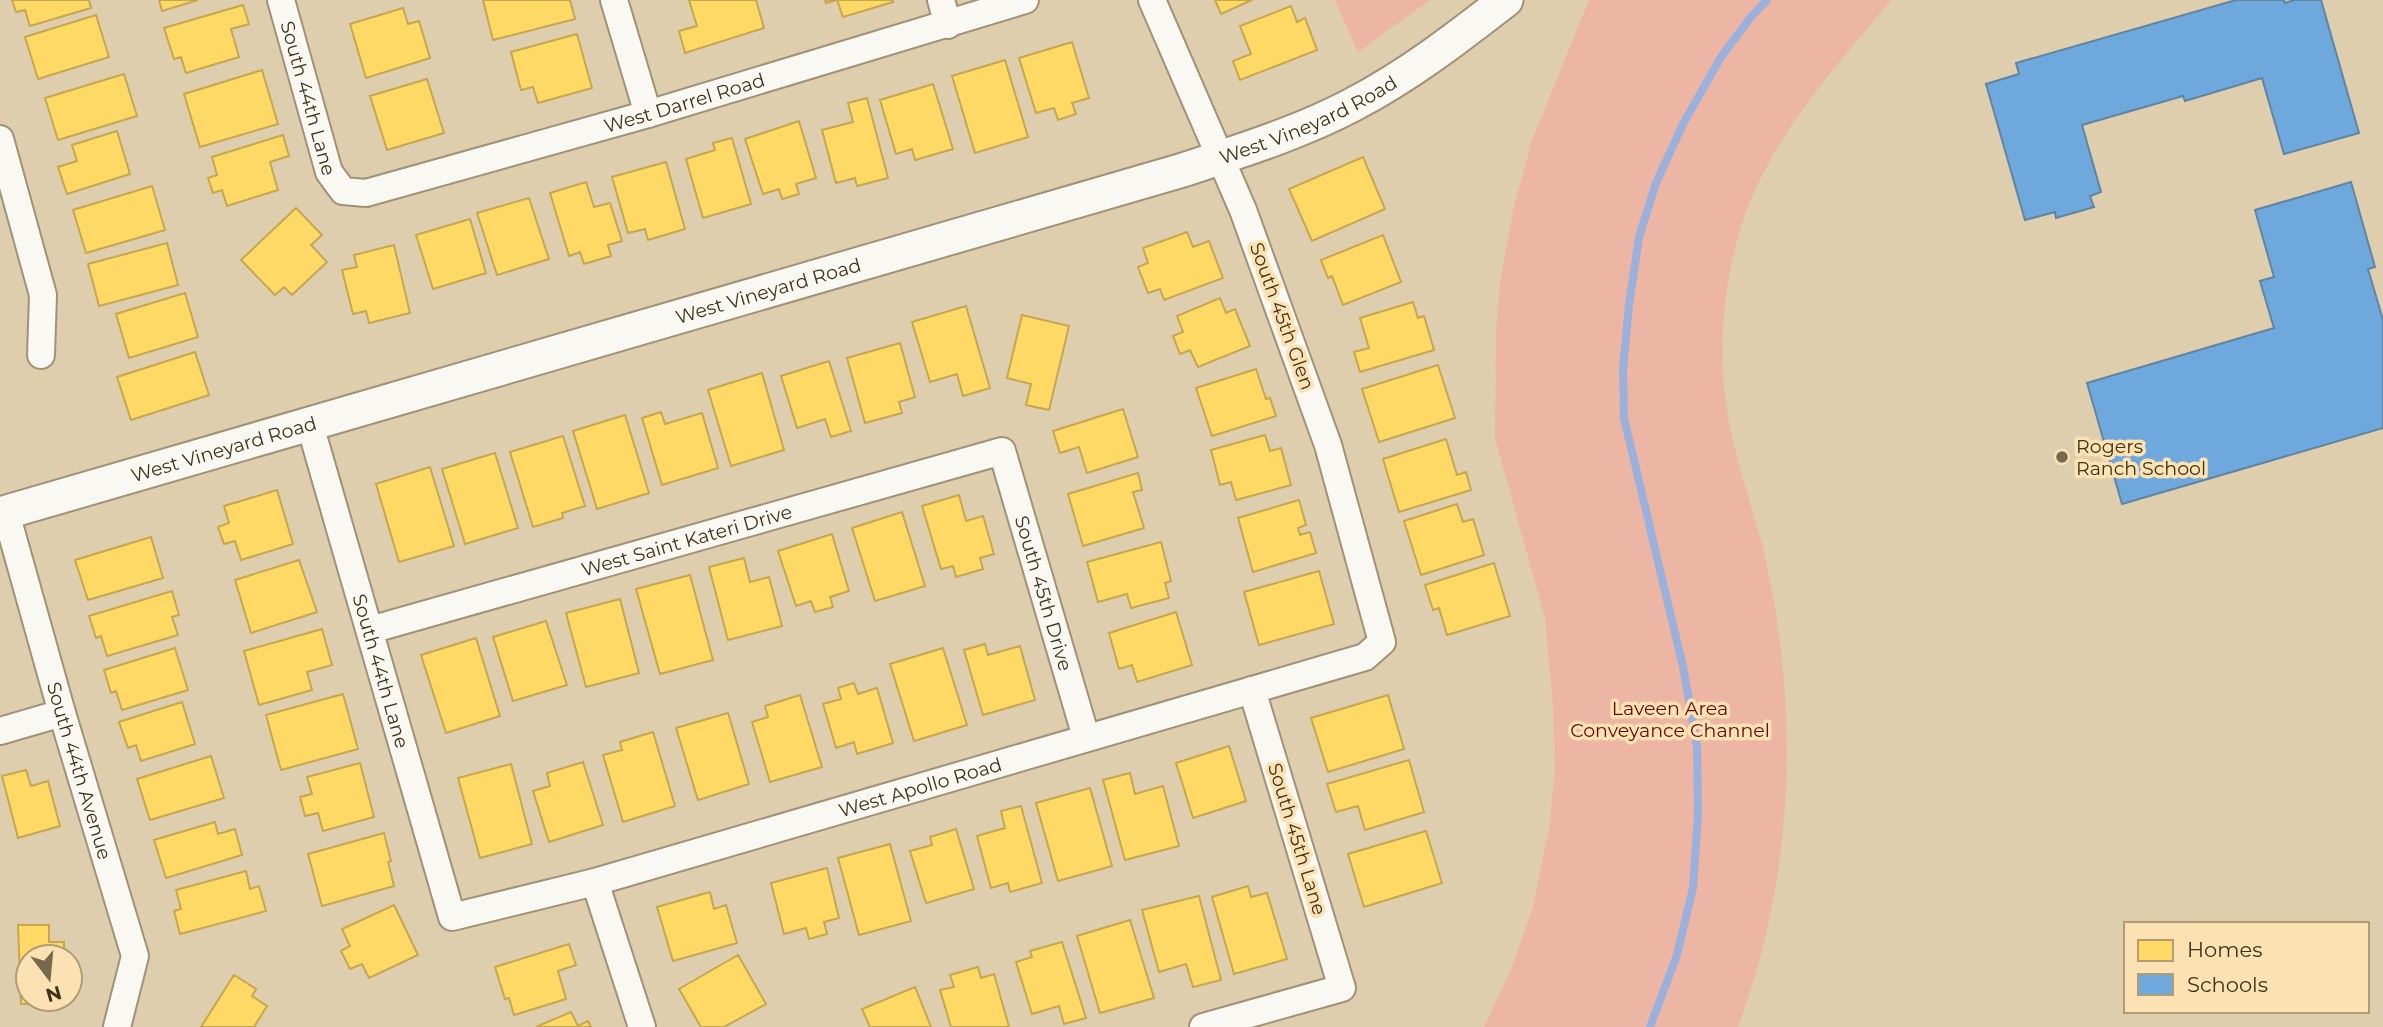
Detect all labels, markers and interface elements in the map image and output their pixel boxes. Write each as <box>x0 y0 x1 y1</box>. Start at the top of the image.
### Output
street label: South 44th Lane <box>276 18 341 178</box>
street label: West Darrel Road <box>601 68 767 137</box>
street label: West Vineyard Road <box>1216 70 1401 169</box>
street label: South 45th Glen <box>1245 239 1319 393</box>
street label: West Vineyard Road <box>673 253 864 328</box>
street label: West Vineyard Road <box>128 411 319 487</box>
place label: Rogers Ranch School <box>2076 435 2206 480</box>
marker: Rogers Ranch School <box>2054 449 2070 465</box>
street label: West Saint Kateri Drive <box>579 500 794 581</box>
street label: South 45th Drive <box>1010 513 1077 673</box>
street label: South 44th Lane <box>348 591 414 751</box>
street label: South 44th Avenue <box>42 679 117 862</box>
park label: Laveen Area Conveyance Channel <box>1570 697 1770 742</box>
street label: West Apollo Road <box>836 752 1004 822</box>
street label: South 45th Lane <box>1263 760 1331 918</box>
legend <box>2124 922 2369 1013</box>
text: Homes <box>2187 937 2262 962</box>
north arrow <box>14 943 84 1013</box>
text: Schools <box>2187 972 2268 997</box>
text: N <box>43 981 64 1007</box>

